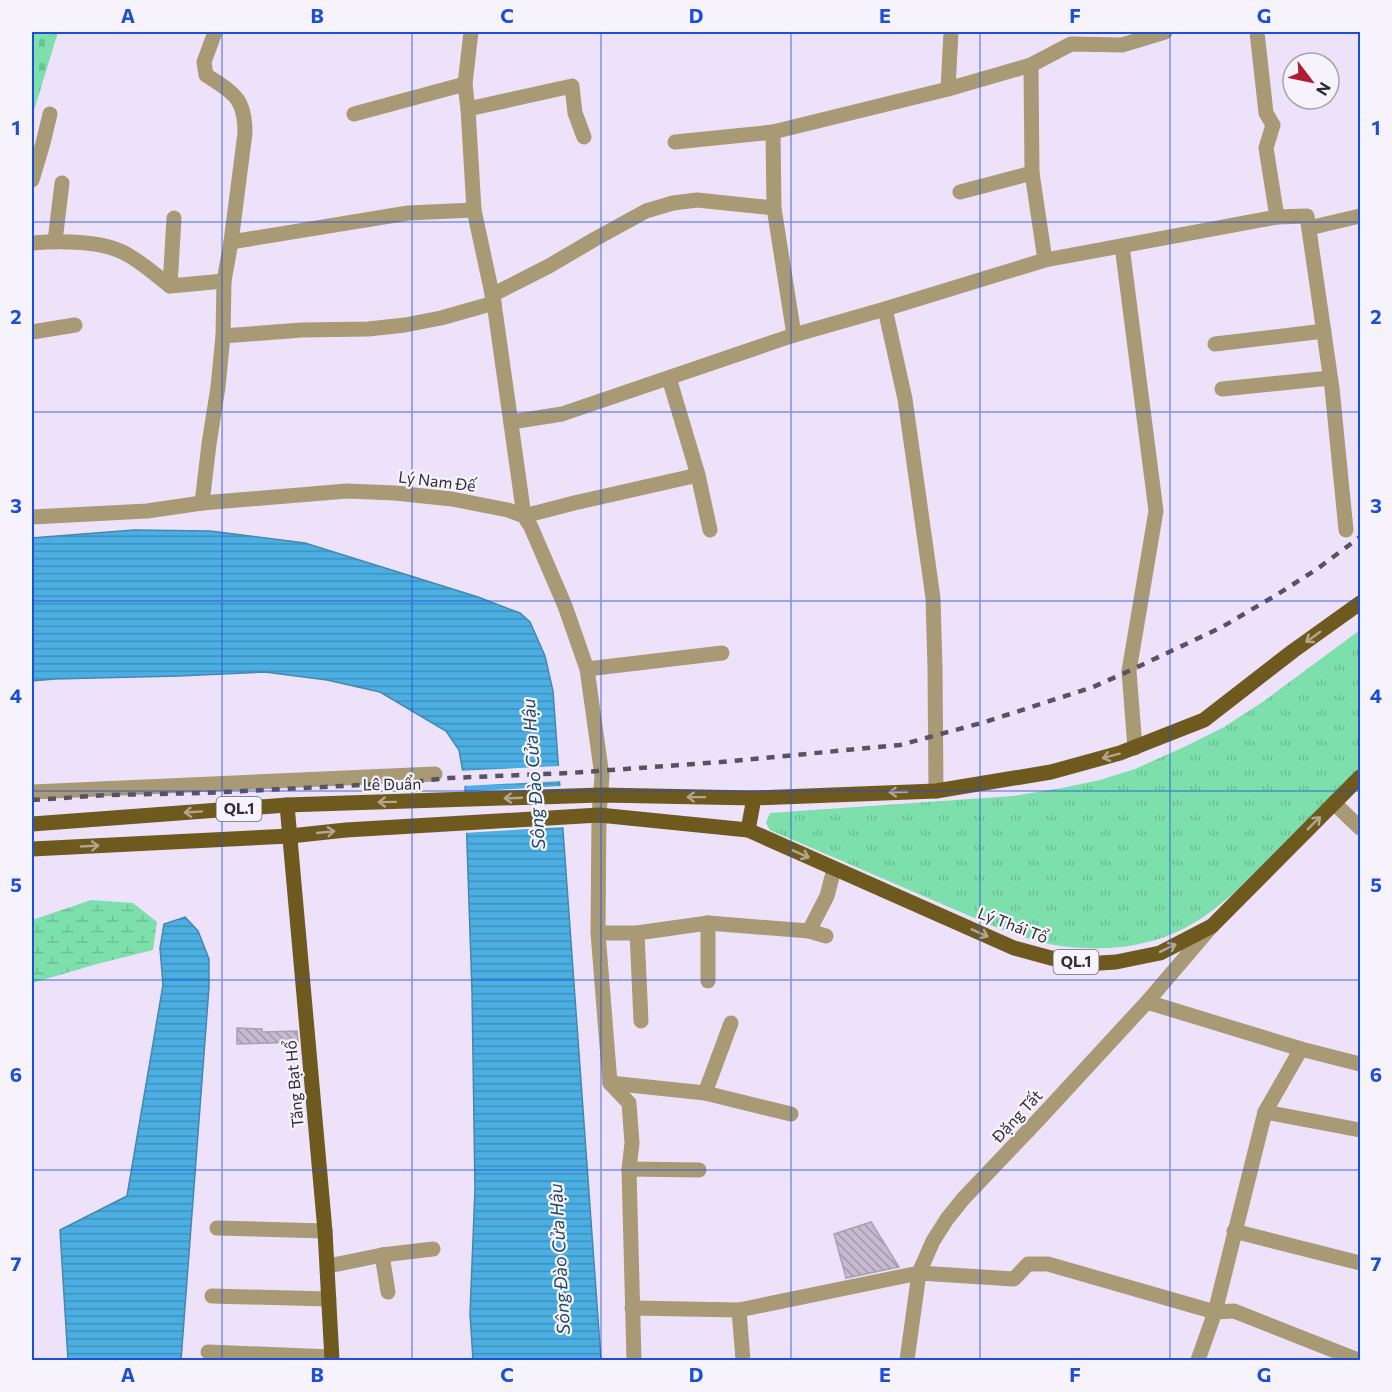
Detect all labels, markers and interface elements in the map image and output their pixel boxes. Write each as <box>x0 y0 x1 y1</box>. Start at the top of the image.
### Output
text: A <box>121 3 135 27</box>
text: B <box>310 3 324 27</box>
text: C <box>500 3 514 27</box>
text: D <box>689 3 703 27</box>
text: E <box>879 3 891 27</box>
text: F <box>1069 3 1081 27</box>
text: G <box>1257 3 1271 27</box>
north arrow <box>1281 51 1341 111</box>
text: N <box>1313 79 1335 99</box>
text: 1 <box>11 115 21 139</box>
text: 1 <box>1371 115 1381 139</box>
text: 2 <box>10 304 22 328</box>
text: 2 <box>1370 304 1382 328</box>
street label: Lý Nam Đế <box>397 466 478 495</box>
text: 3 <box>10 493 22 517</box>
text: 3 <box>1370 493 1382 517</box>
one-way arrow <box>1306 631 1322 643</box>
text: 4 <box>10 683 22 707</box>
text: 4 <box>1370 683 1382 707</box>
water label: Sông Đào Cửa Hậu <box>517 698 549 850</box>
one-way arrow <box>1102 750 1121 762</box>
street label: Lê Duẩn <box>362 773 422 794</box>
one-way arrow <box>889 787 909 798</box>
one-way arrow <box>686 791 706 802</box>
one-way arrow <box>503 792 523 804</box>
one-way arrow <box>378 796 398 807</box>
road number: QL.1 <box>216 797 262 821</box>
one-way arrow <box>183 807 203 818</box>
one-way arrow <box>1307 815 1322 830</box>
one-way arrow <box>316 826 336 837</box>
one-way arrow <box>79 840 99 851</box>
one-way arrow <box>792 849 810 860</box>
text: 5 <box>10 872 22 896</box>
text: 5 <box>1370 872 1382 896</box>
street label: Lý Thái Tổ <box>975 902 1051 947</box>
one-way arrow <box>970 927 988 939</box>
one-way arrow <box>1158 942 1176 954</box>
road number: QL.1 <box>1054 950 1098 974</box>
street label: Tăng Bạt Hổ <box>280 1039 307 1129</box>
text: 6 <box>10 1062 22 1086</box>
text: 6 <box>1370 1062 1382 1086</box>
street label: Đặng Tất <box>987 1085 1046 1147</box>
water label: Sông Đào Cửa Hậu <box>544 1183 574 1335</box>
text: 7 <box>11 1251 22 1275</box>
text: 7 <box>1371 1251 1382 1275</box>
text: A <box>121 1362 135 1386</box>
text: B <box>310 1362 324 1386</box>
text: C <box>500 1362 514 1386</box>
text: D <box>689 1362 703 1386</box>
text: E <box>879 1362 891 1386</box>
text: F <box>1069 1362 1081 1386</box>
text: G <box>1257 1362 1271 1386</box>

